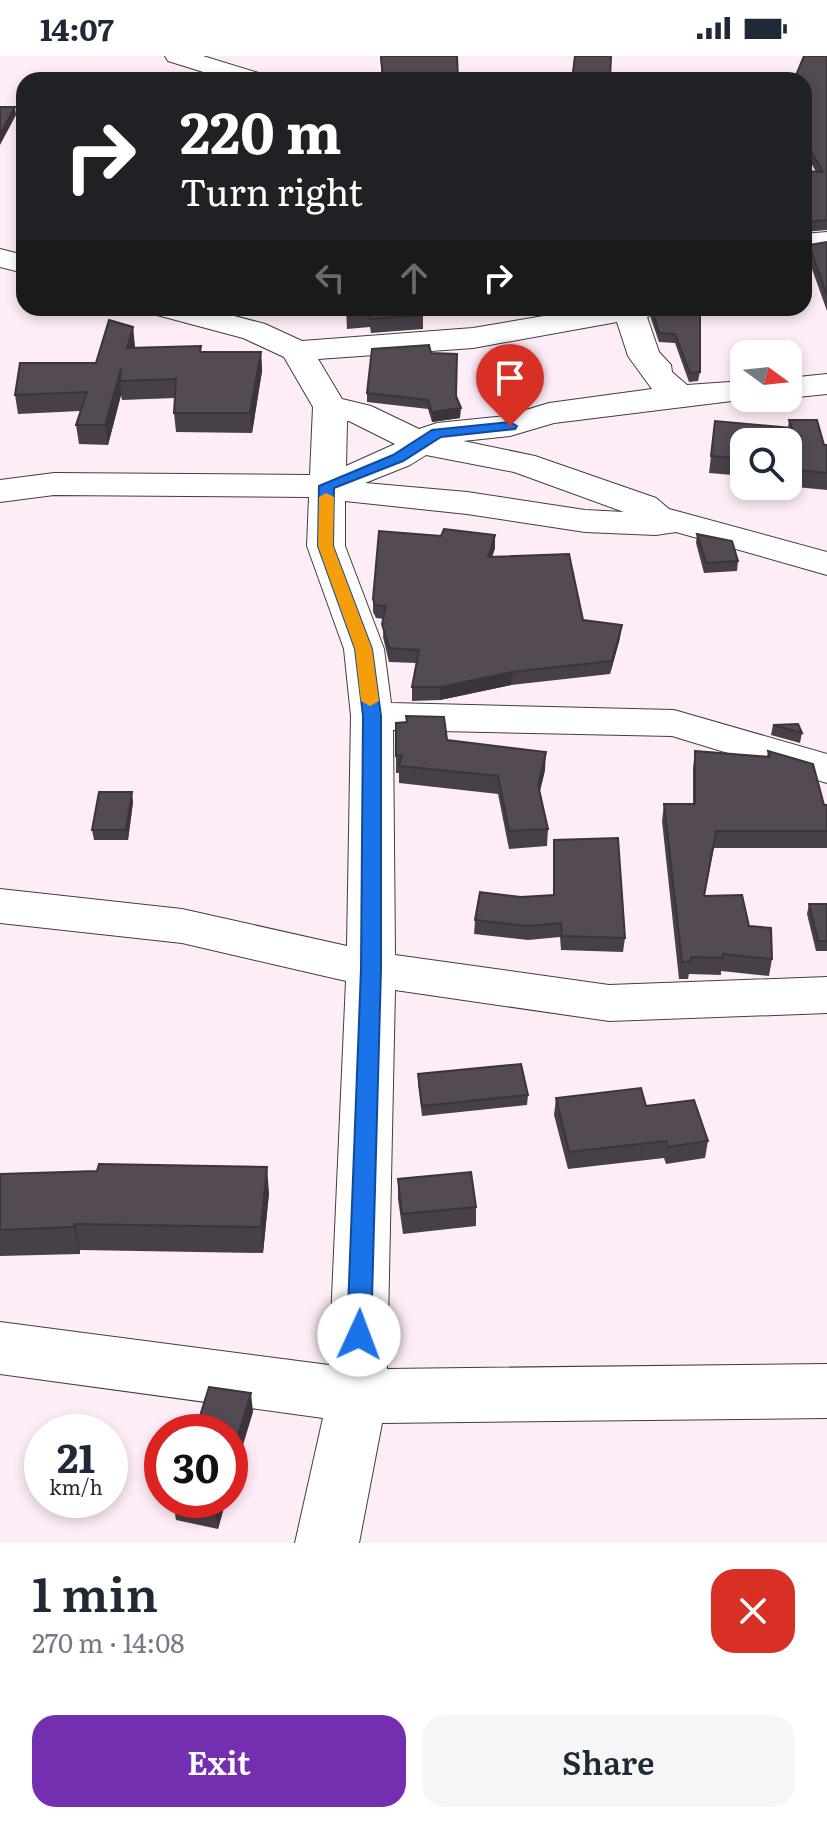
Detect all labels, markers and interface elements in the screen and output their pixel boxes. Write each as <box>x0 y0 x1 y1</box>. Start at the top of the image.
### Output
text: 14:07 <box>40 6 114 50</box>
text: 220 m <box>180 88 342 171</box>
icon: right <box>48 104 152 208</box>
text: Turn right <box>180 164 363 217</box>
icon: left <box>308 256 352 300</box>
icon: ahead <box>392 256 436 300</box>
icon: right <box>476 256 520 300</box>
north arrow <box>730 340 802 412</box>
map controls <box>730 340 802 500</box>
pin <box>476 344 544 426</box>
icon: arrive <box>488 356 532 400</box>
button: search <box>730 428 802 500</box>
position arrow <box>317 1293 401 1377</box>
speed limit sign: 30 <box>144 1414 248 1518</box>
text: 21 <box>57 1426 95 1485</box>
text: km/h <box>49 1471 103 1501</box>
text: 1 min <box>32 1556 158 1627</box>
button: close <box>711 1569 795 1653</box>
text: 270 m · 14:08 <box>32 1622 185 1661</box>
button: Exit <box>32 1715 406 1807</box>
button: Share <box>422 1715 795 1807</box>

